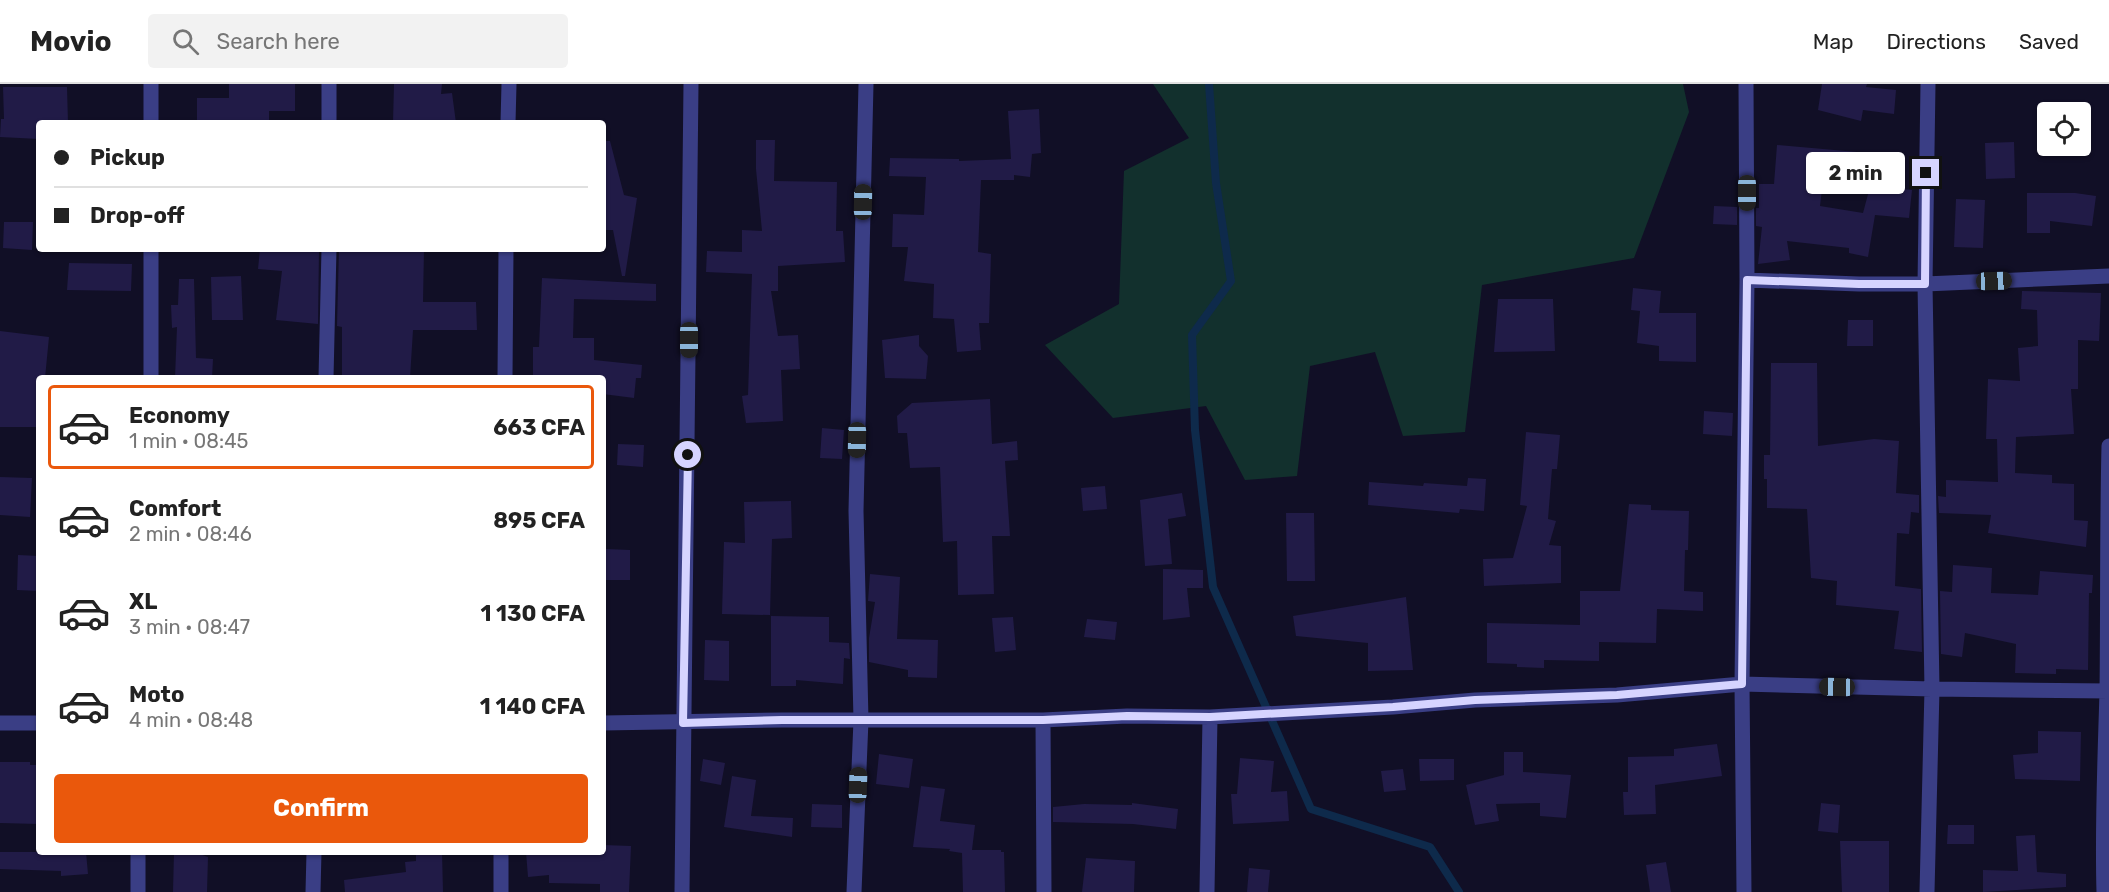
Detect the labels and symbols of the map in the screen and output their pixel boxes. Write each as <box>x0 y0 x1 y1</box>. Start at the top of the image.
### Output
callout: 2 min <box>1806 152 1905 194</box>
route end <box>1912 159 1939 186</box>
car <box>1738 175 1756 211</box>
car <box>854 184 872 220</box>
car <box>1976 271 2012 291</box>
car <box>680 322 698 358</box>
car <box>848 422 866 458</box>
route start <box>674 441 701 468</box>
car <box>1819 678 1855 696</box>
car <box>848 767 868 803</box>

